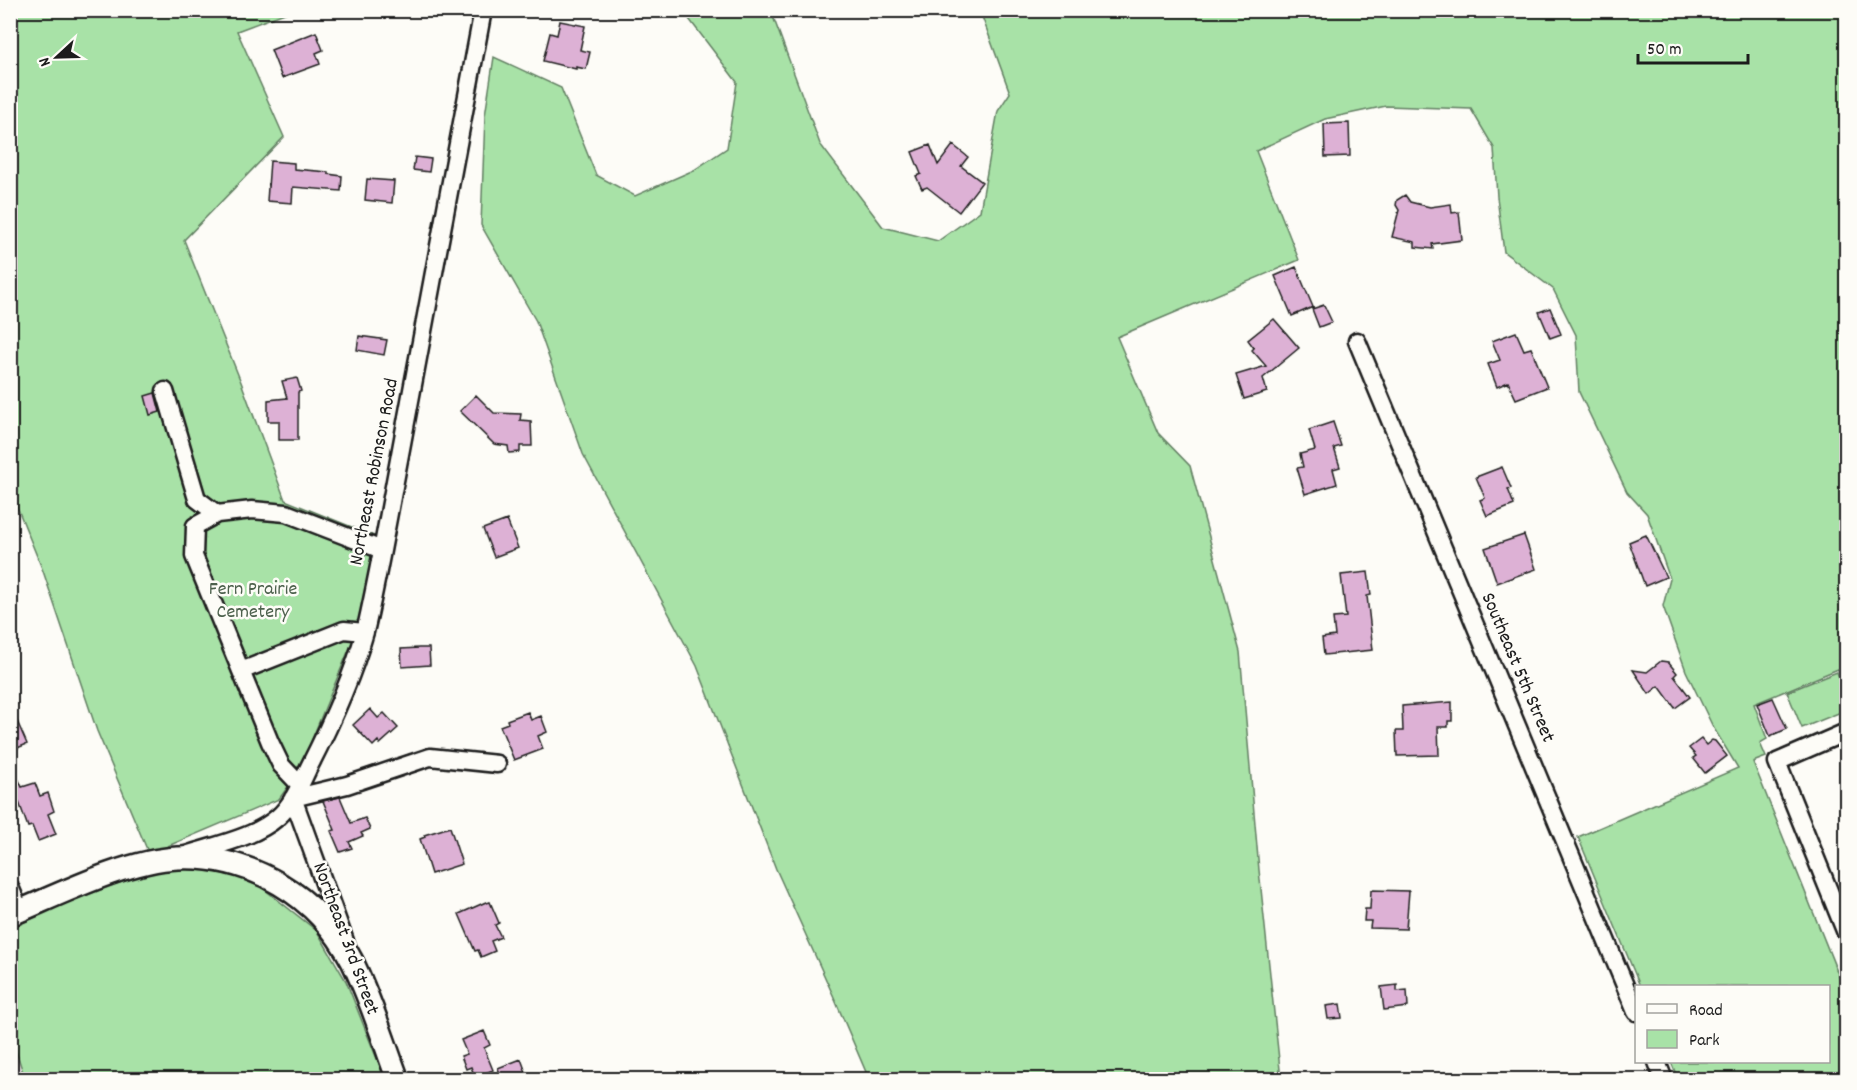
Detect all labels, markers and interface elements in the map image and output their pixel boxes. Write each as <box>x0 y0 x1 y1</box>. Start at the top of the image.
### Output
north arrow <box>27 27 87 87</box>
scale bar <box>1638 27 1748 65</box>
text: 50 m <box>1647 38 1682 63</box>
text: N <box>33 54 58 70</box>
street label: Northeast Robinson Road <box>343 376 407 568</box>
park label: Fern Prairie Cemetery <box>209 576 297 627</box>
street label: Southeast 5th Street <box>1473 589 1561 747</box>
street label: Northeast 3rd Street <box>304 859 386 1019</box>
legend <box>1635 985 1830 1063</box>
text: Road <box>1689 999 1723 1024</box>
text: Park <box>1689 1029 1720 1054</box>

